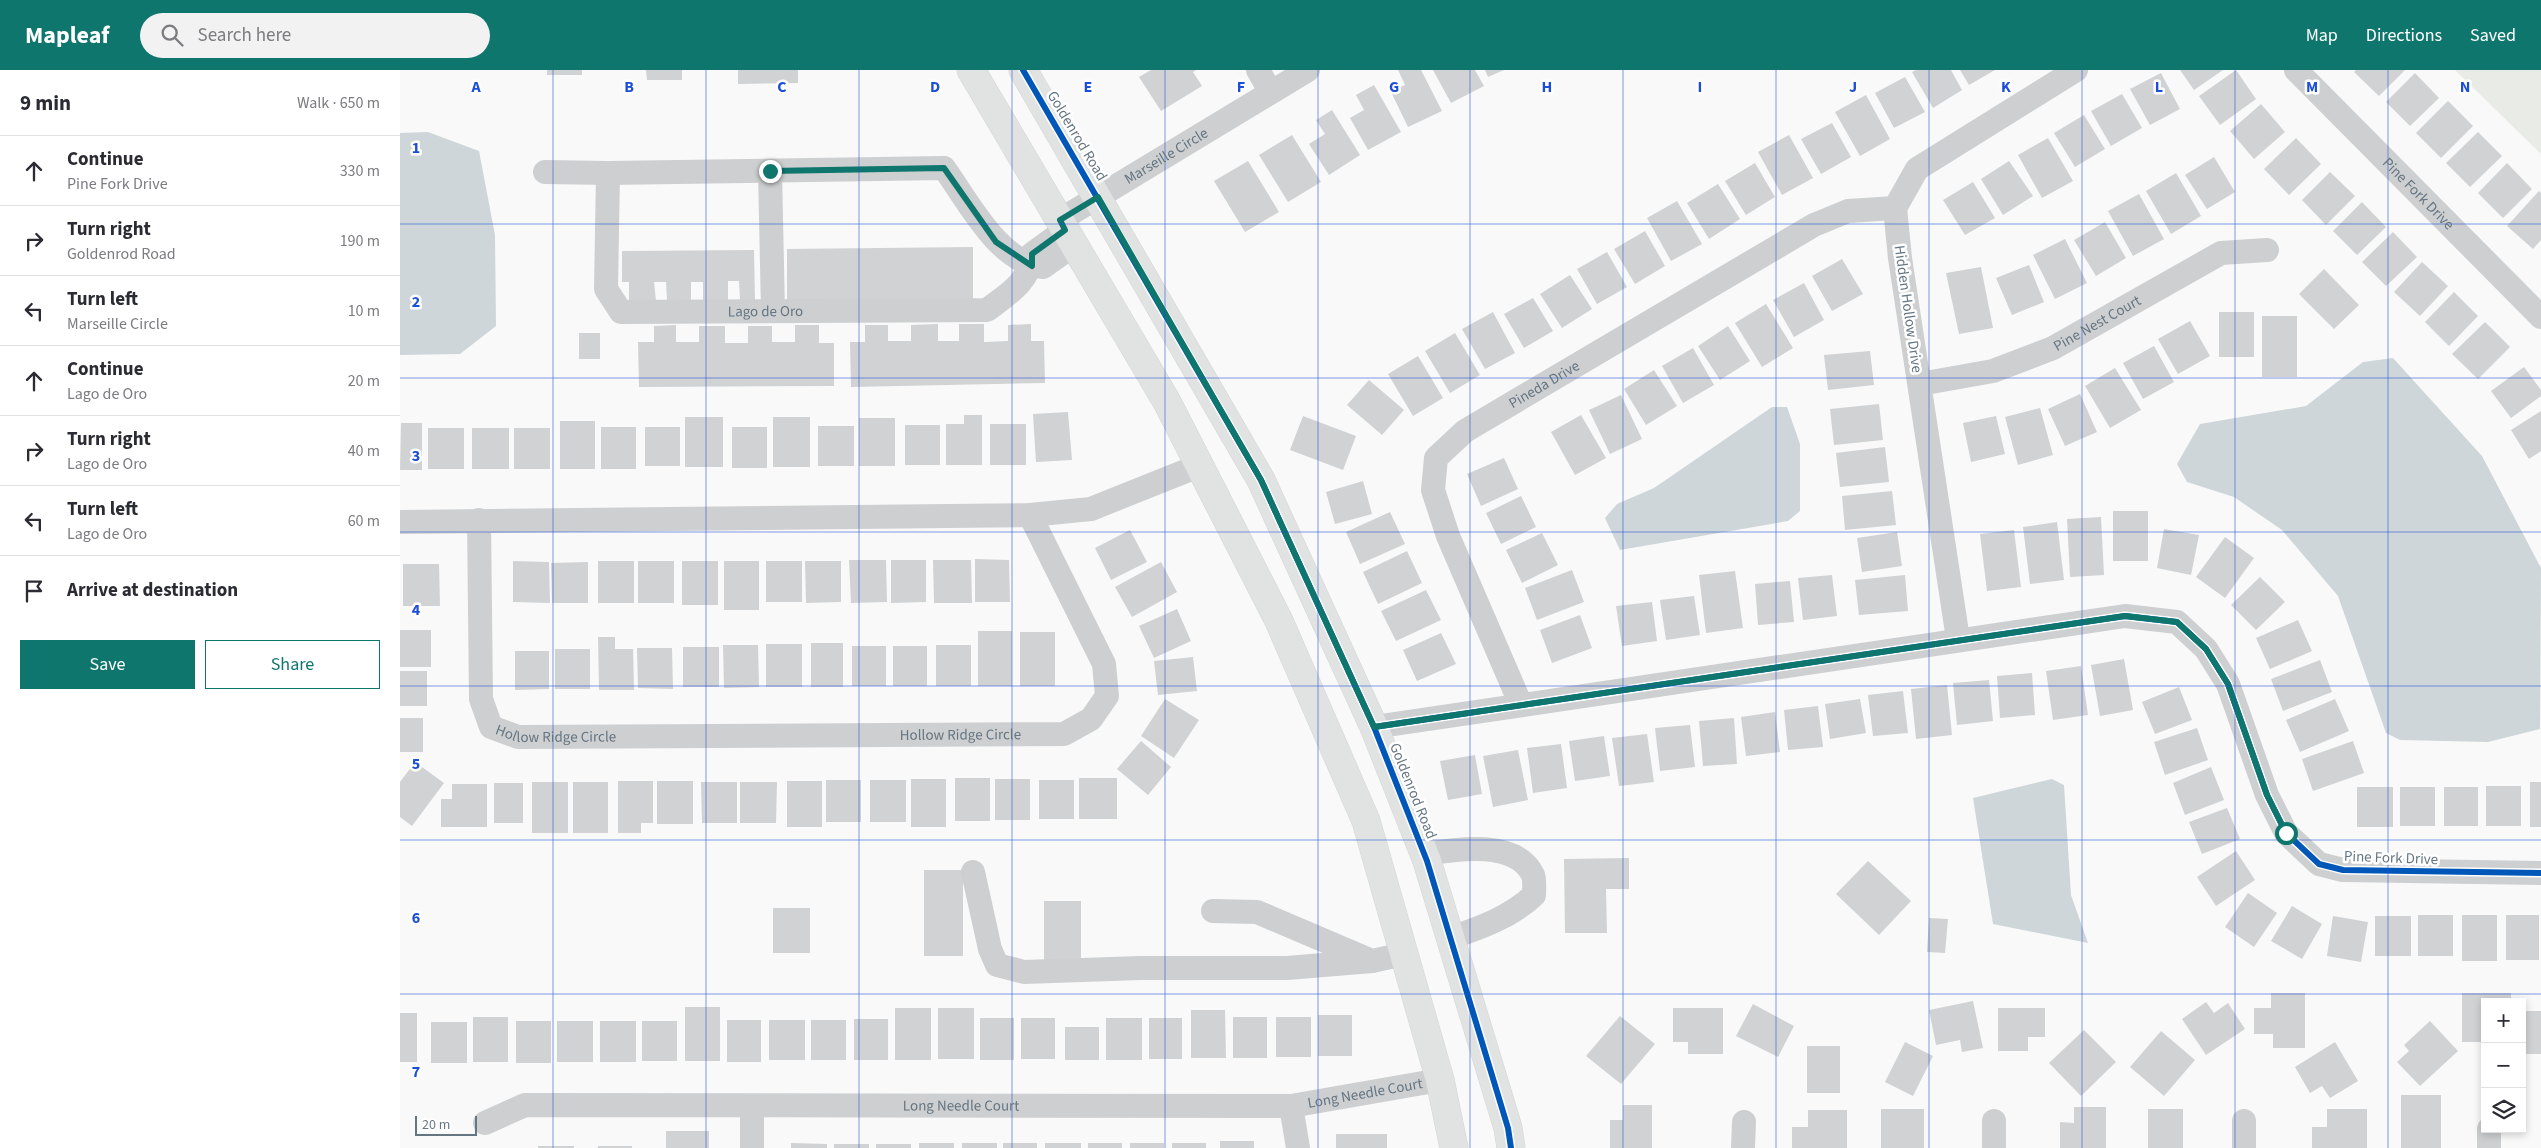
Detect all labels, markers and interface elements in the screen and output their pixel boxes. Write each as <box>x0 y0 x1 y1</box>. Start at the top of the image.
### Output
search box <box>140 13 490 58</box>
text: Mapleaf <box>25 18 110 53</box>
icon: search <box>158 21 186 49</box>
text: Search here <box>198 22 291 49</box>
text: Map <box>2306 23 2338 48</box>
text: Directions <box>2366 23 2442 48</box>
text: Saved <box>2470 23 2516 48</box>
text: A <box>470 76 481 98</box>
text: B <box>624 76 634 98</box>
text: C <box>777 76 787 98</box>
text: D <box>930 76 940 98</box>
text: E <box>1084 76 1092 98</box>
text: F <box>1237 76 1245 98</box>
text: G <box>1389 76 1399 98</box>
text: H <box>1542 76 1552 98</box>
text: I <box>1698 76 1702 98</box>
text: J <box>1849 76 1857 98</box>
text: K <box>2001 76 2011 98</box>
text: L <box>2155 76 2163 98</box>
text: M <box>2306 76 2318 98</box>
text: N <box>2460 76 2470 98</box>
street label: Goldenrod Road <box>1042 87 1112 185</box>
text: 9 min <box>20 88 71 118</box>
text: Walk · 650 m <box>297 92 380 114</box>
street label: Marseille Circle <box>1120 122 1212 189</box>
text: 1 <box>412 137 420 159</box>
text: Continue <box>67 146 144 173</box>
street label: Pine Fork Drive <box>2378 153 2459 234</box>
icon: ahead <box>20 157 48 185</box>
text: 330 m <box>340 160 380 182</box>
route end <box>759 160 782 183</box>
text: Pine Fork Drive <box>67 173 168 195</box>
text: Turn right <box>67 216 151 243</box>
icon: right <box>20 227 48 255</box>
text: 190 m <box>340 230 380 252</box>
text: Goldenrod Road <box>67 243 176 265</box>
street label: Hidden Hollow Drive <box>1889 244 1927 374</box>
text: Turn left <box>67 286 138 313</box>
street label: Pine Nest Court <box>2050 290 2145 356</box>
text: 2 <box>412 291 420 313</box>
icon: left <box>20 297 48 325</box>
text: 10 m <box>348 300 380 322</box>
street label: Lago de Oro <box>728 301 803 322</box>
text: Marseille Circle <box>67 313 168 335</box>
street label: Pineda Drive <box>1505 355 1584 414</box>
text: Continue <box>67 356 144 383</box>
icon: ahead <box>20 367 48 395</box>
text: 20 m <box>348 370 380 392</box>
text: Lago de Oro <box>67 383 147 405</box>
text: Turn right <box>67 426 151 453</box>
icon: right <box>20 437 48 465</box>
text: 40 m <box>348 440 380 462</box>
text: 3 <box>412 445 420 467</box>
text: Lago de Oro <box>67 453 147 475</box>
text: Turn left <box>67 496 138 523</box>
icon: left <box>20 507 48 535</box>
text: 60 m <box>348 510 380 532</box>
text: Lago de Oro <box>67 523 147 545</box>
icon: arrive <box>20 577 48 605</box>
text: Arrive at destination <box>67 577 238 604</box>
text: 4 <box>412 599 421 621</box>
button: Save <box>20 640 195 689</box>
button: Share <box>205 640 380 689</box>
street label: Hollow Ridge Circle <box>493 719 616 748</box>
street label: Hollow Ridge Circle <box>900 724 1021 745</box>
street label: Goldenrod Road <box>1384 740 1442 842</box>
text: 5 <box>412 753 420 775</box>
route start <box>2275 822 2298 845</box>
street label: Pine Fork Drive <box>2344 846 2438 870</box>
text: 6 <box>412 907 420 929</box>
map controls <box>2481 998 2526 1133</box>
button: + <box>2481 998 2526 1043</box>
button: − <box>2481 1043 2526 1088</box>
text: 7 <box>412 1061 420 1083</box>
street label: Long Needle Court <box>1306 1073 1424 1113</box>
button: layers <box>2481 1088 2526 1133</box>
street label: Long Needle Court <box>903 1095 1019 1116</box>
scale bar <box>415 1113 478 1136</box>
text: 20 m <box>422 1115 450 1135</box>

